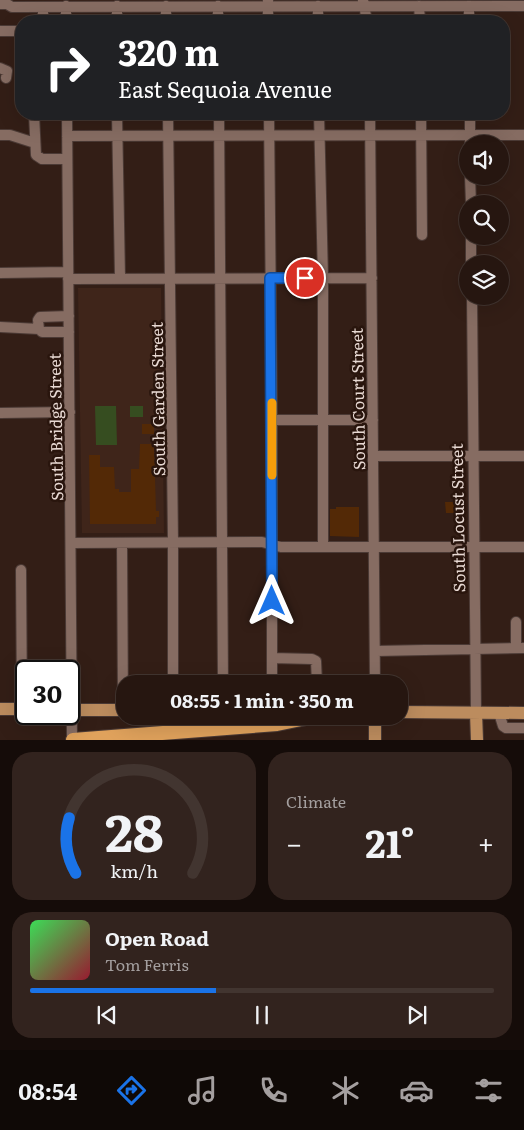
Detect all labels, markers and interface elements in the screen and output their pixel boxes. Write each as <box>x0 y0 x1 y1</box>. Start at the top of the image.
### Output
text: 320 m <box>118 25 219 77</box>
icon: right <box>35 35 100 100</box>
text: East Sequoia Avenue <box>118 72 332 105</box>
map controls <box>459 135 509 305</box>
button: sound <box>459 135 509 185</box>
button: search <box>459 195 509 245</box>
button: layers <box>459 255 509 305</box>
pin <box>284 257 326 299</box>
icon: arrive <box>291 264 319 292</box>
street label: South Garden Street <box>144 321 170 476</box>
street label: South Court Street <box>344 327 370 470</box>
street label: South Bridge Street <box>42 352 68 501</box>
street label: South Locust Street <box>444 443 470 593</box>
position arrow <box>245 574 297 626</box>
speed limit sign: 30 <box>15 660 80 725</box>
text: 08:55 · 1 min · 350 m <box>170 686 354 714</box>
text: Climate <box>286 789 346 813</box>
text: 28 <box>105 791 163 868</box>
text: 21° <box>365 813 415 870</box>
text: − <box>286 821 302 863</box>
text: + <box>478 821 494 863</box>
text: km/h <box>110 857 158 884</box>
text: Open Road <box>105 924 209 952</box>
text: Tom Ferris <box>105 952 189 976</box>
icon: previous <box>93 1001 121 1029</box>
icon: pause <box>248 1001 276 1029</box>
icon: next <box>403 1001 431 1029</box>
icon: directions <box>114 1073 149 1108</box>
icon: music <box>185 1073 220 1108</box>
icon: phone <box>256 1073 291 1108</box>
icon: climate <box>328 1073 363 1108</box>
icon: car <box>399 1073 434 1108</box>
icon: filters <box>471 1073 506 1108</box>
text: 08:54 <box>18 1074 77 1107</box>

